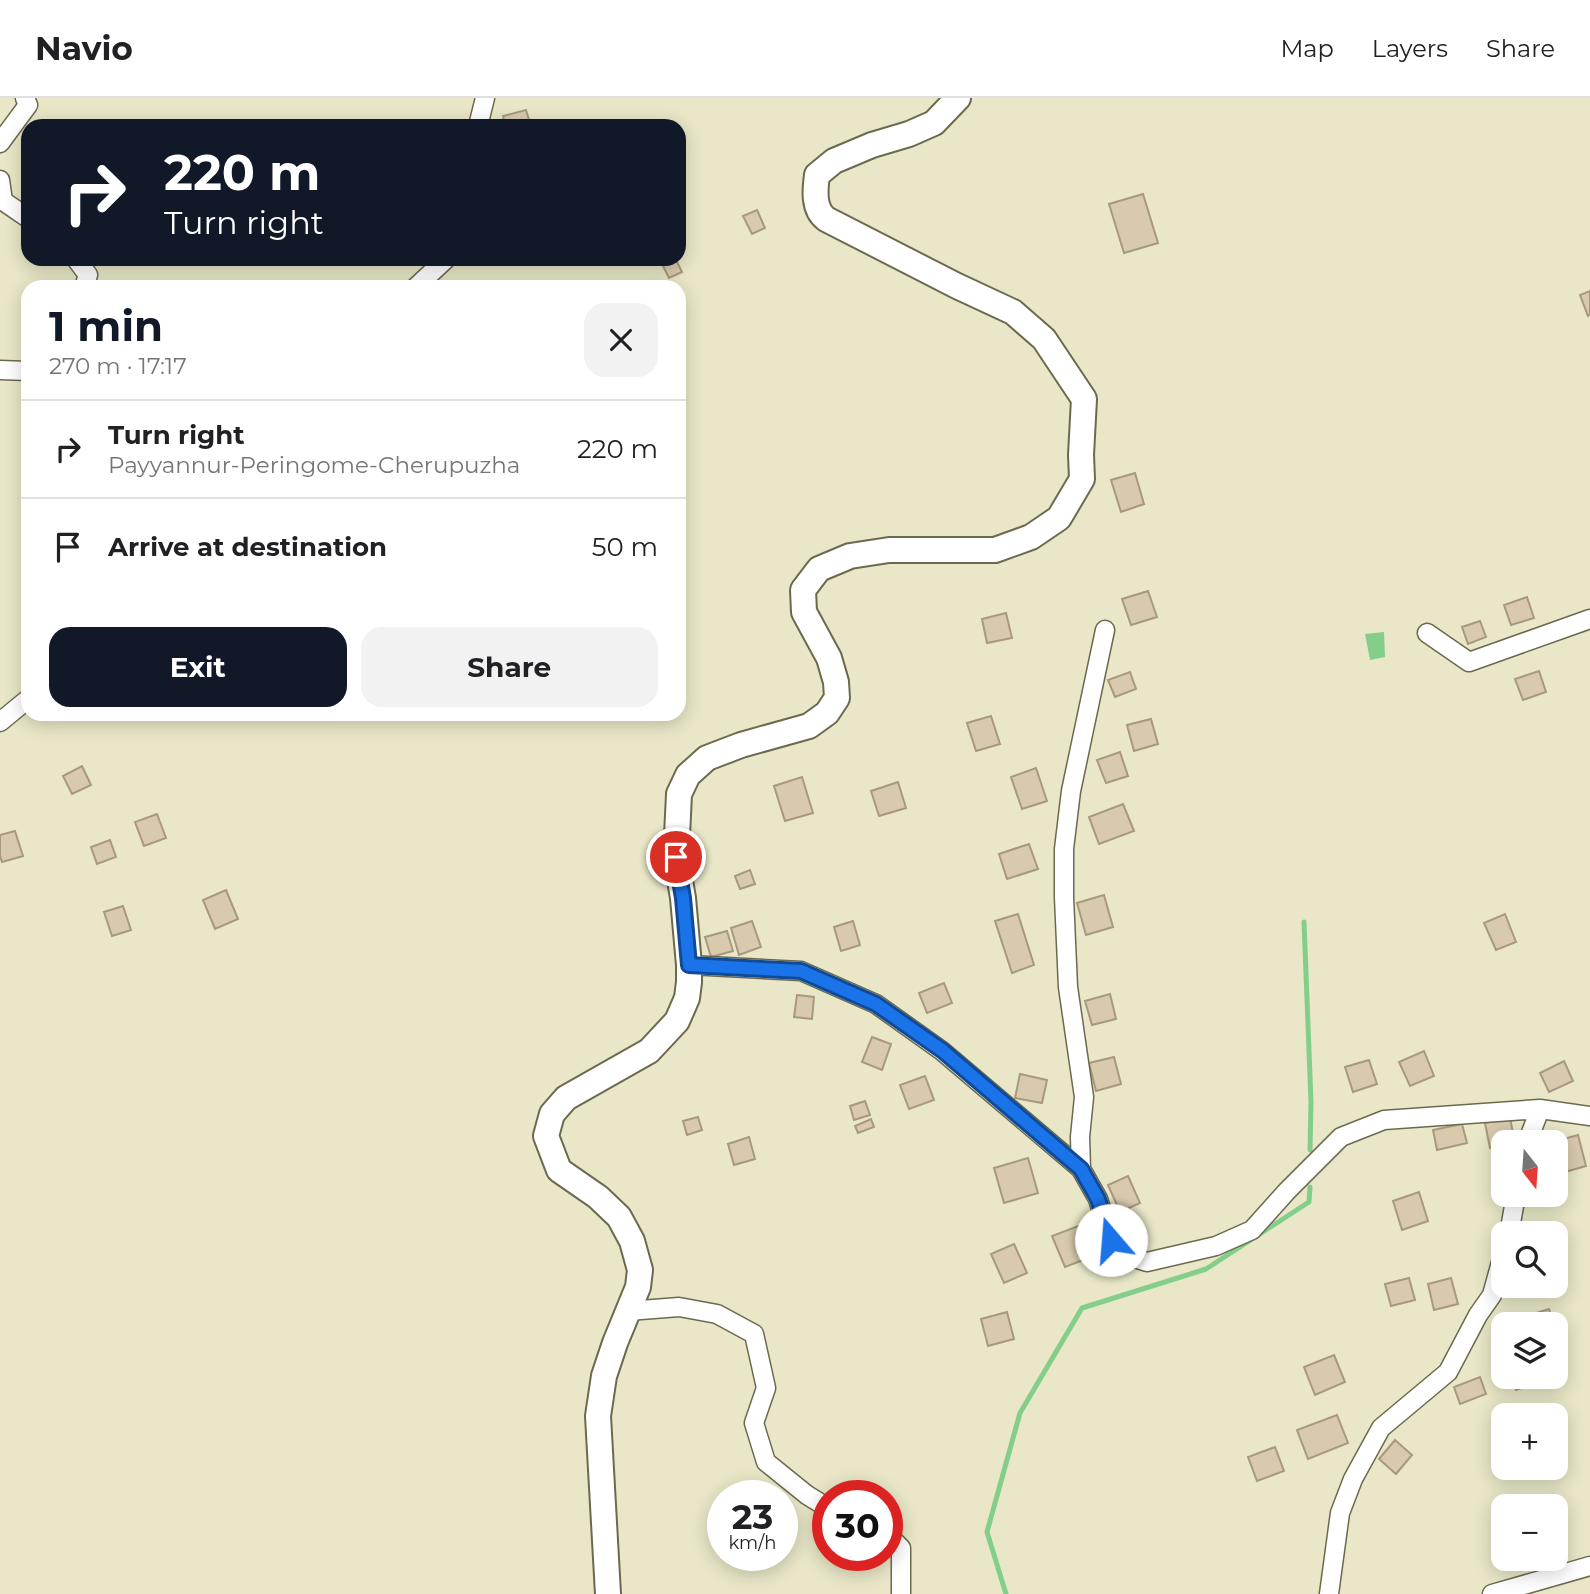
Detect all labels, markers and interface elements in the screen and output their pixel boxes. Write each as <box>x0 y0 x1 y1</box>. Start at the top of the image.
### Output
text: Navio <box>35 28 133 68</box>
text: Map <box>1280 34 1334 63</box>
text: Layers <box>1372 34 1448 63</box>
text: Share <box>1486 34 1555 63</box>
text: 220 m <box>164 143 320 202</box>
icon: right <box>49 147 140 238</box>
text: Turn right <box>164 203 324 242</box>
text: 1 min <box>49 300 163 352</box>
button: close <box>584 303 658 377</box>
text: 270 m · 17:17 <box>49 352 187 380</box>
text: Turn right <box>108 419 244 451</box>
icon: right <box>49 430 87 468</box>
text: 220 m <box>577 433 658 465</box>
text: Payyannur-Peringome-Cherupuzha <box>108 451 520 479</box>
icon: arrive <box>49 528 87 566</box>
text: Arrive at destination <box>108 531 387 563</box>
text: 50 m <box>592 531 658 563</box>
button: Exit <box>49 627 347 707</box>
button: Share <box>361 627 658 707</box>
pin <box>646 827 706 887</box>
icon: arrive <box>657 838 695 876</box>
north arrow <box>1491 1130 1568 1208</box>
map controls <box>1491 1130 1568 1571</box>
position arrow <box>1074 1203 1148 1277</box>
button: search <box>1491 1221 1568 1298</box>
button: layers <box>1491 1312 1568 1389</box>
button: + <box>1491 1403 1568 1480</box>
speed limit sign: 30 <box>812 1480 903 1571</box>
button: − <box>1491 1494 1568 1571</box>
text: 23 <box>732 1495 773 1538</box>
text: km/h <box>728 1532 777 1554</box>

